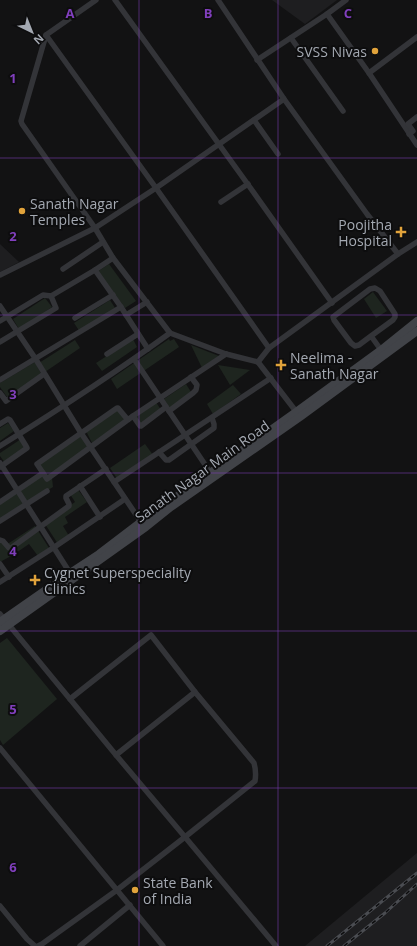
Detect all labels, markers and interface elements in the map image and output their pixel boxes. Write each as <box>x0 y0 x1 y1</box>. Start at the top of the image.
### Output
text: A <box>66 4 75 22</box>
text: B <box>204 4 213 22</box>
text: C <box>344 4 352 22</box>
north arrow <box>12 12 52 52</box>
text: N <box>31 31 48 48</box>
place label: SVSS Nivas <box>296 42 367 61</box>
marker: SVSS Nivas <box>370 46 380 56</box>
text: 1 <box>9 69 17 87</box>
place label: Sanath Nagar Temples <box>30 194 119 229</box>
marker: Sanath Nagar Temples <box>17 206 27 216</box>
place label: Poojitha Hospital <box>338 215 392 250</box>
marker: Poojitha Hospital <box>395 226 407 238</box>
text: 2 <box>9 227 17 245</box>
place label: Neelima - Sanath Nagar <box>290 348 379 383</box>
marker: Neelima - Sanath Nagar <box>275 359 287 371</box>
text: 3 <box>9 385 17 403</box>
street label: Sanath Nagar Main Road <box>131 416 273 526</box>
text: 4 <box>9 542 17 560</box>
place label: Cygnet Superspeciality Clinics <box>44 563 192 598</box>
marker: Cygnet Superspeciality Clinics <box>29 574 41 586</box>
text: 5 <box>9 700 17 718</box>
text: 6 <box>9 858 17 876</box>
place label: State Bank of India <box>143 873 213 908</box>
marker: State Bank of India <box>130 885 140 895</box>

